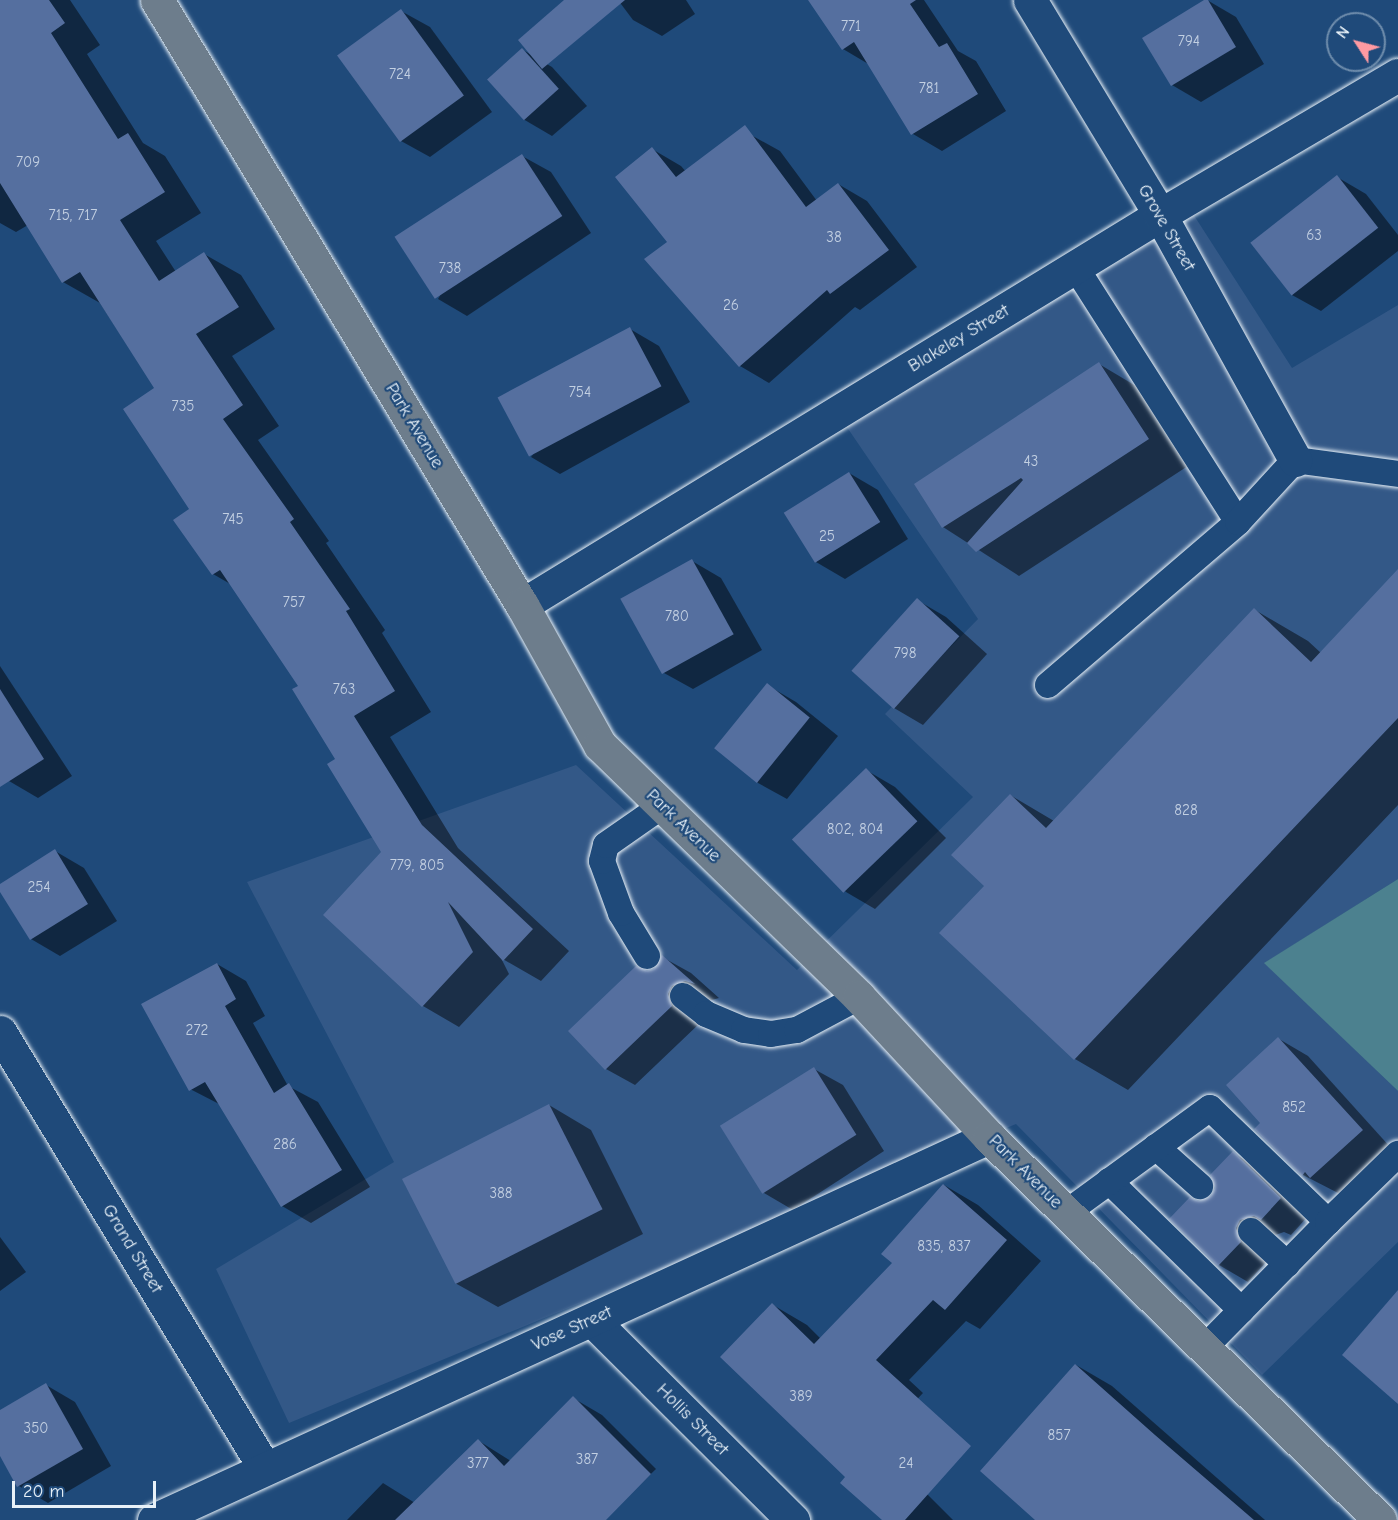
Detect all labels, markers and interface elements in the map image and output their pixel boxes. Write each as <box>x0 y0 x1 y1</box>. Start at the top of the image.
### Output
north arrow <box>1326 12 1386 72</box>
house number: 771 <box>841 18 861 36</box>
text: N <box>1333 23 1353 42</box>
house number: 794 <box>1178 33 1200 51</box>
house number: 724 <box>389 66 411 84</box>
house number: 781 <box>919 80 939 98</box>
house number: 709 <box>16 154 40 172</box>
street label: Grove Street <box>1133 181 1199 275</box>
house number: 715, 717 <box>49 207 97 225</box>
house number: 63 <box>1306 227 1322 245</box>
house number: 38 <box>826 229 842 247</box>
house number: 738 <box>439 260 461 278</box>
house number: 26 <box>723 297 739 315</box>
street label: Blakeley Street <box>905 300 1013 378</box>
street label: Park Avenue <box>380 380 448 472</box>
house number: 754 <box>569 384 591 402</box>
house number: 735 <box>172 398 194 416</box>
house number: 43 <box>1024 453 1038 471</box>
house number: 745 <box>222 511 244 529</box>
house number: 25 <box>819 528 835 546</box>
house number: 757 <box>283 594 305 612</box>
house number: 780 <box>665 608 689 626</box>
house number: 798 <box>894 645 916 663</box>
house number: 763 <box>333 681 355 699</box>
street label: Park Avenue <box>641 785 725 867</box>
house number: 828 <box>1174 802 1198 820</box>
house number: 802, 804 <box>827 821 883 839</box>
house number: 779, 805 <box>390 857 444 875</box>
house number: 254 <box>27 879 51 897</box>
house number: 272 <box>186 1022 208 1040</box>
house number: 852 <box>1282 1099 1306 1117</box>
street label: Park Avenue <box>984 1131 1066 1213</box>
house number: 286 <box>273 1136 297 1154</box>
house number: 388 <box>489 1185 513 1203</box>
street label: Grand Street <box>97 1201 167 1297</box>
house number: 835, 837 <box>917 1238 971 1256</box>
street label: Vose Street <box>529 1302 615 1356</box>
street label: Hollis Street <box>651 1379 733 1461</box>
house number: 389 <box>789 1388 813 1406</box>
house number: 350 <box>24 1420 48 1438</box>
house number: 857 <box>1048 1427 1070 1445</box>
house number: 387 <box>576 1451 598 1469</box>
house number: 377 <box>467 1455 489 1473</box>
house number: 24 <box>898 1455 914 1473</box>
scale bar <box>15 1469 159 1507</box>
text: 20 m <box>23 1481 64 1502</box>

